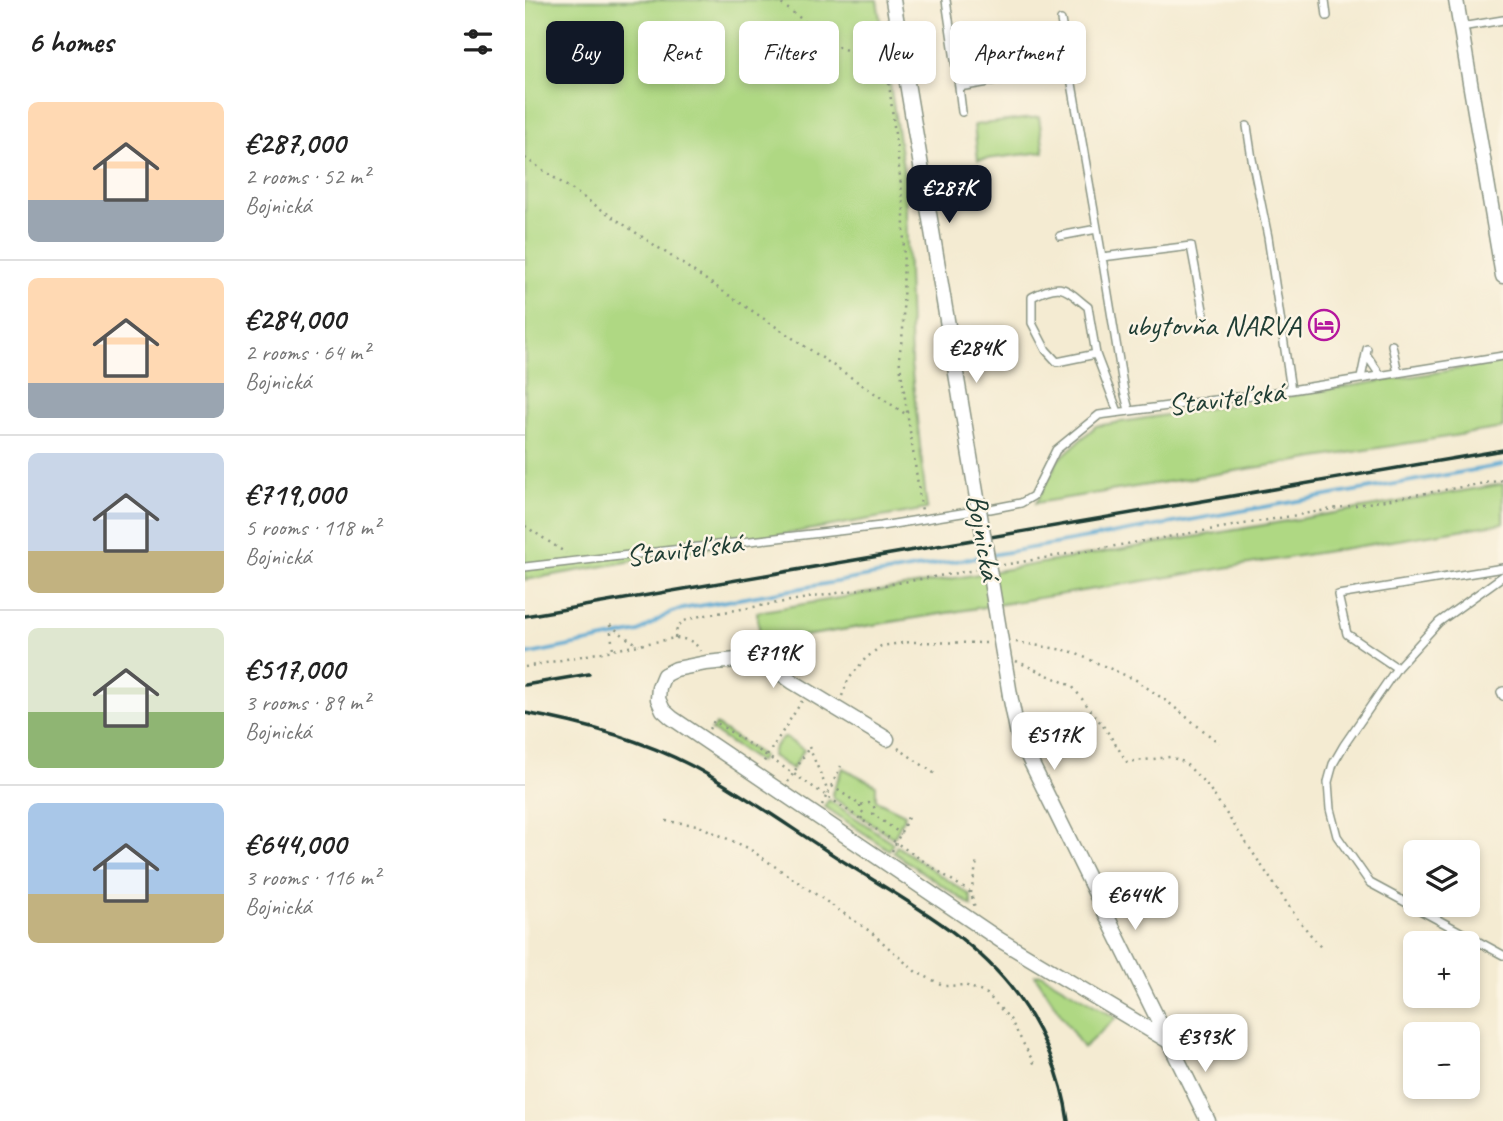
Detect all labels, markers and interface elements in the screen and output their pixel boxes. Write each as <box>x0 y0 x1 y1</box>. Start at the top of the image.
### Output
chip: Buy <box>546 21 624 84</box>
chip: Rent <box>638 21 725 84</box>
chip: Filters <box>739 21 839 84</box>
chip: New <box>853 21 936 84</box>
chip: Apartment <box>950 21 1086 84</box>
text: 6 homes <box>28 23 113 61</box>
icon: filters <box>459 23 497 61</box>
text: €287,000 <box>245 124 345 162</box>
icon: home <box>84 130 168 214</box>
text: 2 rooms · 52 m² <box>245 162 369 191</box>
pin: €287K <box>900 166 998 225</box>
text: €287K <box>923 173 976 202</box>
text: Bojnická <box>245 191 311 220</box>
text: €284,000 <box>245 300 345 338</box>
icon: home <box>84 306 168 390</box>
place label: ubytovňa NARVA <box>1126 306 1302 344</box>
hotel icon: ubytovňa NARVA <box>1307 308 1341 342</box>
pin: €284K <box>927 326 1025 385</box>
text: €284K <box>949 333 1003 362</box>
text: 2 rooms · 64 m² <box>245 338 369 367</box>
text: Bojnická <box>245 367 311 396</box>
street label: Staviteľská <box>1166 372 1289 424</box>
text: €719,000 <box>245 475 345 513</box>
icon: home <box>84 481 168 565</box>
street label: Bojnická <box>958 491 1011 586</box>
text: 5 rooms · 118 m² <box>245 513 380 542</box>
street label: Staviteľská <box>624 523 747 575</box>
text: Bojnická <box>245 542 311 571</box>
pin: €719K <box>724 630 822 690</box>
text: €719K <box>747 638 799 667</box>
text: €517,000 <box>245 650 345 688</box>
icon: home <box>84 656 168 740</box>
text: 3 rooms · 89 m² <box>245 688 369 717</box>
pin: €517K <box>1005 712 1103 772</box>
text: Bojnická <box>245 717 311 746</box>
text: €517K <box>1028 720 1080 749</box>
text: €644,000 <box>245 825 346 863</box>
icon: home <box>84 831 168 915</box>
map controls <box>1403 840 1480 1099</box>
button: layers <box>1403 840 1480 917</box>
text: 3 rooms · 116 m² <box>245 863 380 892</box>
pin: €644K <box>1086 872 1184 932</box>
text: €644K <box>1108 880 1162 909</box>
text: Bojnická <box>245 892 311 921</box>
button: + <box>1403 931 1480 1008</box>
pin: €393K <box>1156 1014 1254 1074</box>
text: €393K <box>1179 1022 1231 1051</box>
button: − <box>1403 1022 1480 1099</box>

